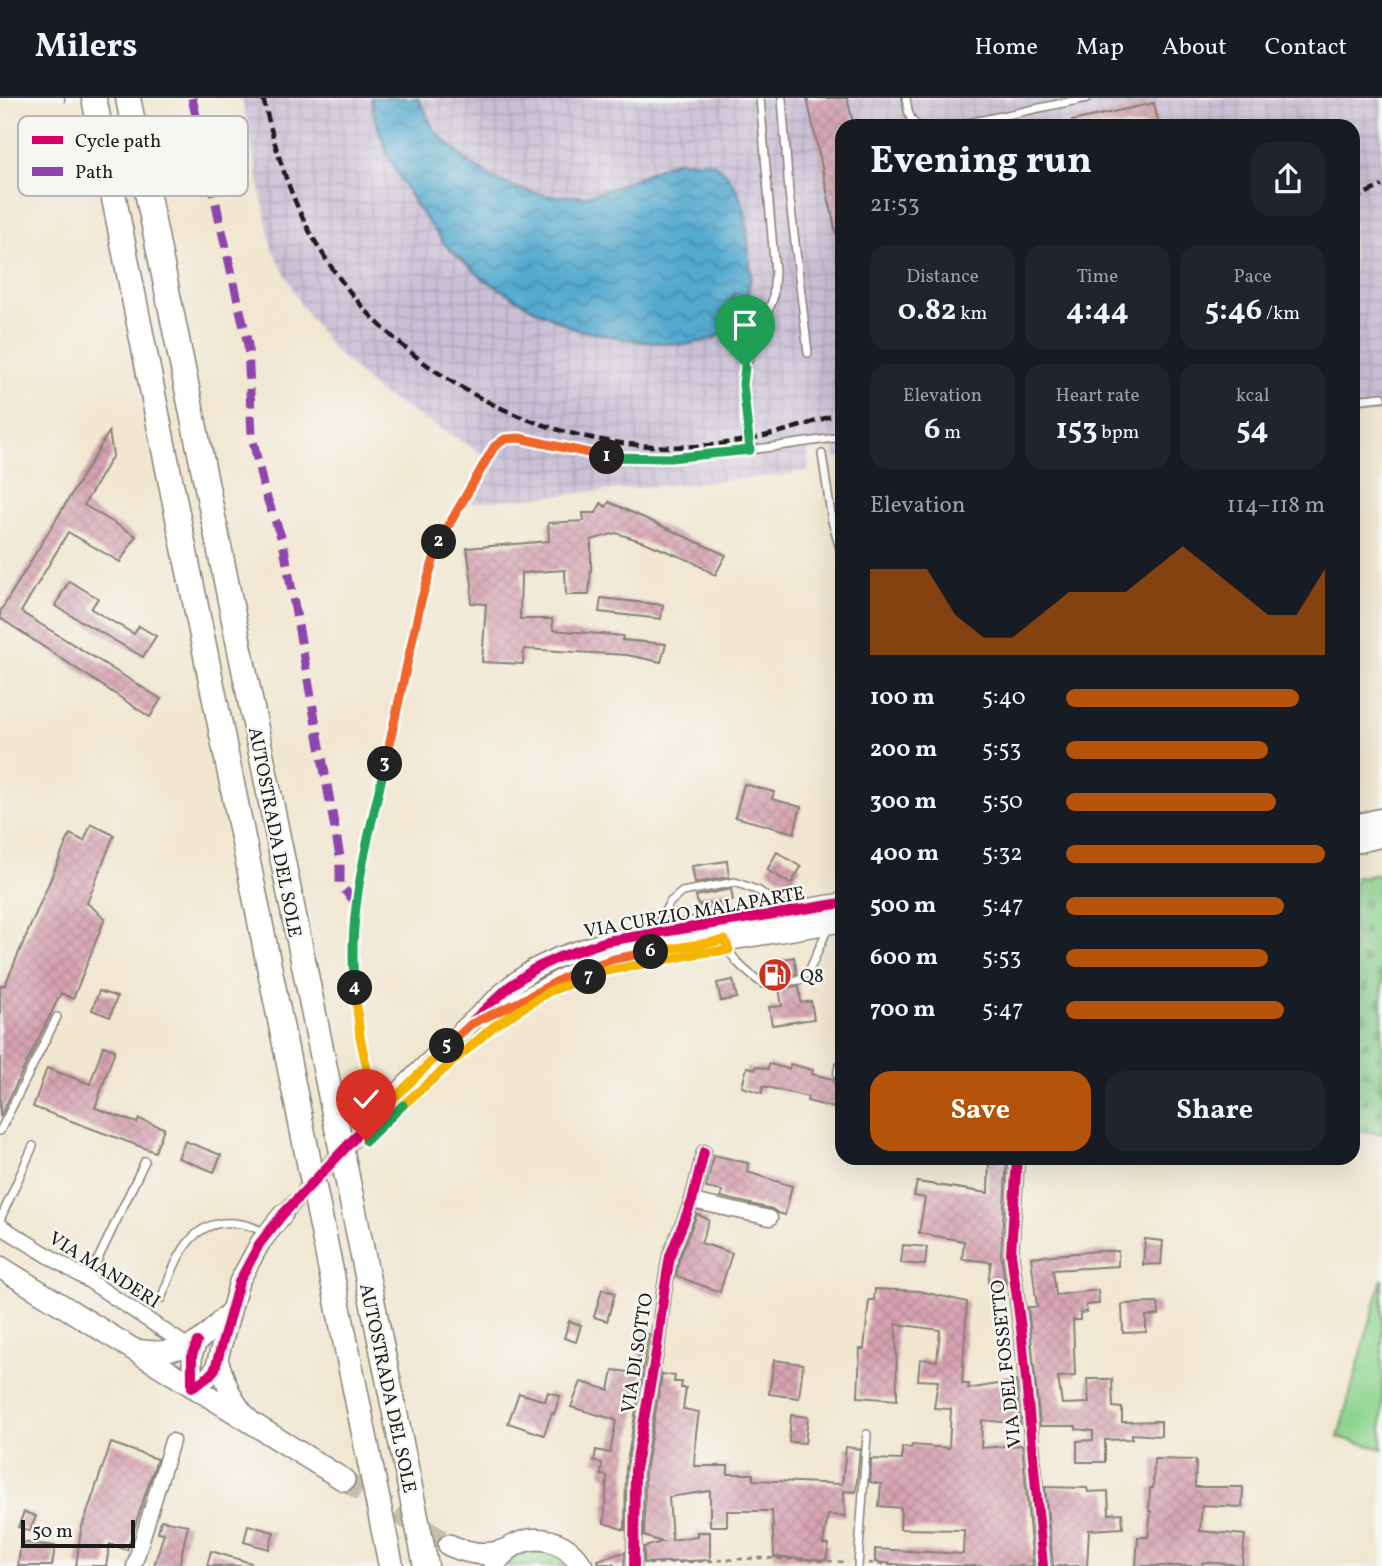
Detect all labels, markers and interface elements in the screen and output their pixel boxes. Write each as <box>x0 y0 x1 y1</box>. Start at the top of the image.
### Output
text: Milers <box>35 25 138 71</box>
text: Home <box>974 31 1038 65</box>
text: Map <box>1076 31 1124 65</box>
text: About <box>1162 31 1227 65</box>
text: Contact <box>1265 31 1347 65</box>
legend <box>18 116 248 196</box>
text: Cycle path <box>75 129 161 155</box>
text: Evening run <box>870 136 1092 189</box>
button: share <box>1251 142 1325 216</box>
text: Path <box>75 160 113 186</box>
text: 21:53 <box>870 189 920 221</box>
text: Distance <box>906 264 979 290</box>
text: Time <box>1077 264 1118 290</box>
text: Pace <box>1233 264 1272 290</box>
text: 0.82 <box>898 290 956 332</box>
text: 4:44 <box>1066 290 1129 332</box>
text: 5:46 <box>1205 290 1262 332</box>
pin <box>715 295 775 367</box>
text: km <box>956 301 987 327</box>
text: /km <box>1262 301 1300 327</box>
icon: arrive <box>726 306 764 344</box>
text: Elevation <box>903 383 982 409</box>
text: Heart rate <box>1056 383 1139 409</box>
text: kcal <box>1236 383 1269 409</box>
text: 6 <box>924 409 940 451</box>
text: 153 <box>1056 409 1097 451</box>
text: 54 <box>1236 409 1269 451</box>
text: m <box>940 420 961 446</box>
text: bpm <box>1097 420 1139 446</box>
pin: 1 <box>590 440 624 474</box>
text: 1 <box>603 443 610 469</box>
text: Elevation <box>870 490 966 522</box>
text: 114–118 m <box>1227 490 1325 522</box>
pin: 2 <box>422 524 457 560</box>
text: 2 <box>434 528 443 554</box>
text: 100 m <box>870 682 935 714</box>
text: 5:40 <box>982 682 1026 714</box>
street label: AUTOSTRADA DEL SOLE <box>241 725 307 940</box>
text: 200 m <box>870 734 937 766</box>
text: 5:53 <box>982 734 1021 766</box>
pin: 3 <box>368 746 402 782</box>
text: 3 <box>380 750 389 776</box>
text: 300 m <box>870 786 937 818</box>
text: 5:50 <box>982 786 1023 818</box>
text: 400 m <box>870 838 939 870</box>
text: 5:32 <box>982 838 1023 870</box>
street label: VIA CURZIO MALAPARTE <box>582 881 807 945</box>
text: 500 m <box>870 890 936 922</box>
text: 5:47 <box>982 890 1023 922</box>
pin: 6 <box>634 934 668 970</box>
text: 6 <box>645 938 656 964</box>
text: 600 m <box>870 942 938 974</box>
text: 5:53 <box>982 942 1021 974</box>
fuel station icon: Q8 <box>756 956 794 994</box>
pin: 7 <box>572 960 606 994</box>
text: 7 <box>584 963 593 989</box>
place label: Q8 <box>800 964 824 990</box>
pin: 4 <box>338 970 372 1006</box>
text: 4 <box>349 974 360 1000</box>
text: 700 m <box>870 994 936 1026</box>
text: 5:47 <box>982 994 1023 1026</box>
pin: 5 <box>430 1028 464 1063</box>
text: 5 <box>442 1032 451 1058</box>
pin <box>336 1069 396 1141</box>
button: Save <box>870 1071 1091 1151</box>
button: Share <box>1105 1071 1325 1151</box>
icon: check <box>347 1080 385 1118</box>
street label: VIA MANDERI <box>43 1226 165 1315</box>
street label: VIA DEL FOSSETTO <box>985 1278 1029 1449</box>
street label: AUTOSTRADA DEL SOLE <box>352 1281 422 1496</box>
street label: VIA DI SOTTO <box>616 1291 660 1415</box>
scale bar <box>21 1517 135 1549</box>
text: 50 m <box>32 1519 73 1545</box>

